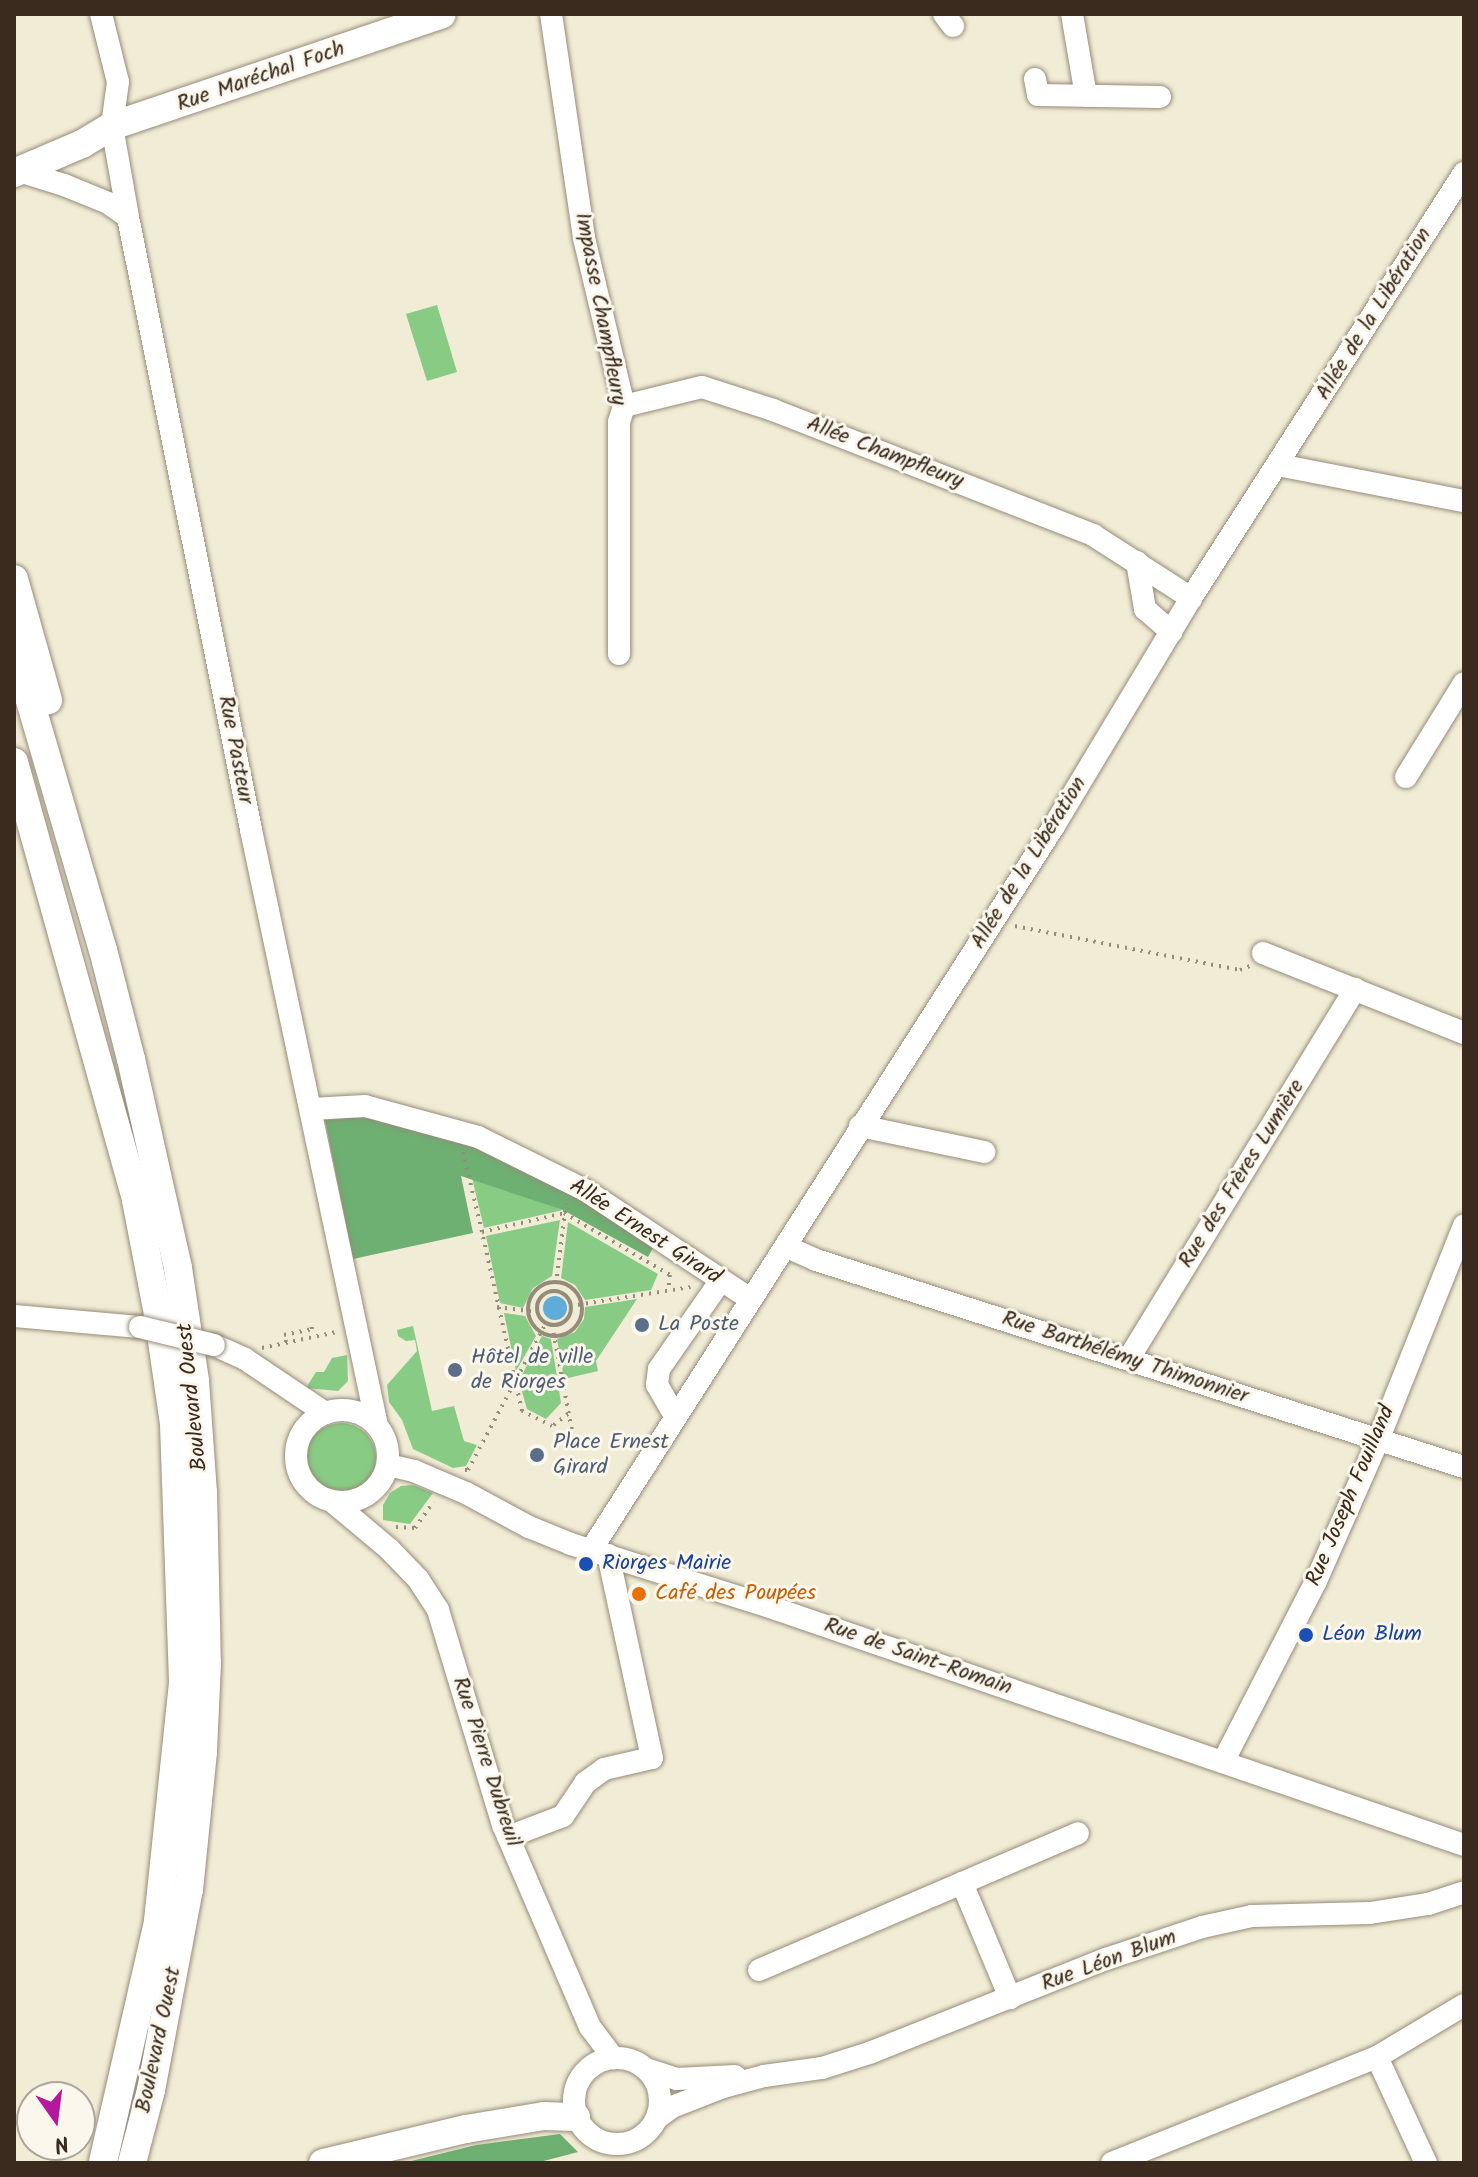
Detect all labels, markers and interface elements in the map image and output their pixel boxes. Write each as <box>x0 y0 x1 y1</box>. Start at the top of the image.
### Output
street label: Rue Maréchal Foch <box>174 36 348 118</box>
street label: Impasse Champfleury <box>568 210 632 408</box>
street label: Allée de la Libération <box>1310 223 1438 405</box>
street label: Allée Champfleury <box>803 411 967 495</box>
street label: Rue Pasteur <box>212 693 258 807</box>
street label: Allée de la Libération <box>965 772 1093 954</box>
street label: Rue des Frères Lumière <box>1173 1075 1311 1273</box>
street label: Allée Ernest Girard <box>564 1173 726 1291</box>
street label: Rue Barthélémy Thimonnier <box>998 1306 1252 1410</box>
place label: La Poste <box>658 1312 739 1338</box>
marker: La Poste <box>633 1316 651 1334</box>
street label: Boulevard Ouest <box>172 1322 214 1472</box>
place label: Hôtel de ville de Riorges <box>471 1344 593 1396</box>
marker: Hôtel de ville de Riorges <box>446 1361 464 1379</box>
street label: Rue Joseph Fouilland <box>1301 1402 1401 1590</box>
place label: Place Ernest Girard <box>553 1429 669 1480</box>
marker: Place Ernest Girard <box>528 1446 546 1464</box>
place label: Riorges Mairie <box>602 1551 731 1577</box>
marker: Riorges Mairie <box>577 1555 595 1573</box>
place label: Café des Poupées <box>655 1581 816 1607</box>
marker: Café des Poupées <box>630 1585 648 1603</box>
street label: Rue de Saint-Romain <box>821 1612 1015 1702</box>
place label: Léon Blum <box>1322 1622 1422 1648</box>
marker: Léon Blum <box>1297 1626 1315 1644</box>
street label: Rue Pierre Dubreuil <box>446 1674 526 1850</box>
street label: Rue Léon Blum <box>1038 1924 1180 1998</box>
street label: Boulevard Ouest <box>131 1965 187 2115</box>
north arrow <box>16 2081 96 2161</box>
text: N <box>50 2124 72 2161</box>

